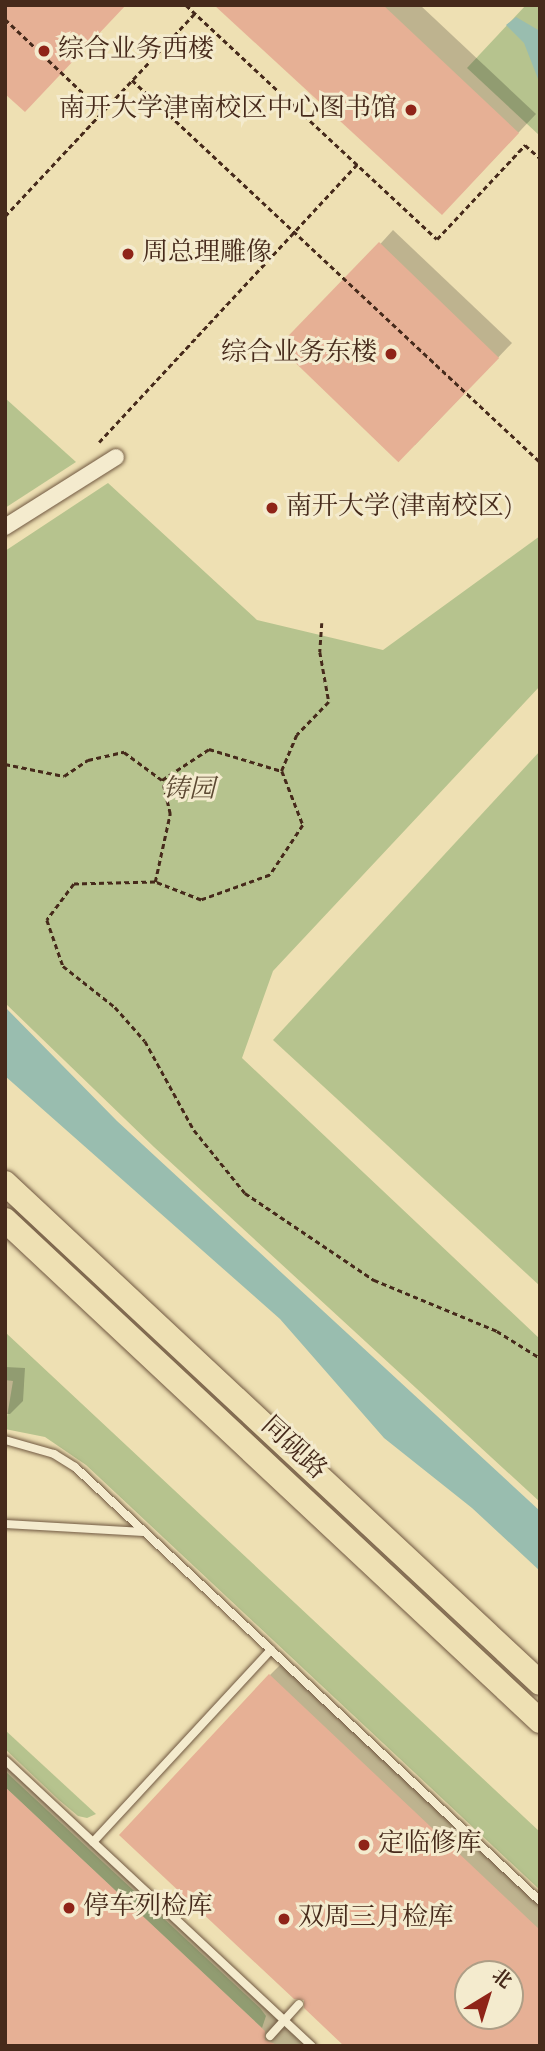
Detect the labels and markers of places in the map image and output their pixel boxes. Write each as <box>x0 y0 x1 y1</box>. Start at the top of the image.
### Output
place label: 综合业务西楼 <box>58 35 214 67</box>
marker: 综合业务西楼 <box>36 43 52 59</box>
place label: 南开大学津南校区中心图书馆 <box>59 94 397 126</box>
marker: 南开大学津南校区中心图书馆 <box>403 102 419 118</box>
place label: 周总理雕像 <box>142 238 272 270</box>
marker: 周总理雕像 <box>120 246 136 262</box>
place label: 综合业务东楼 <box>221 338 377 370</box>
marker: 综合业务东楼 <box>383 346 399 362</box>
place label: 南开大学(津南校区) <box>286 492 513 524</box>
marker: 南开大学(津南校区) <box>264 500 280 516</box>
place label: 定临修库 <box>378 1829 482 1861</box>
marker: 定临修库 <box>356 1837 372 1853</box>
place label: 停车列检库 <box>83 1892 213 1924</box>
marker: 停车列检库 <box>61 1900 77 1916</box>
place label: 双周三月检库 <box>298 1903 454 1935</box>
marker: 双周三月检库 <box>276 1911 292 1927</box>

